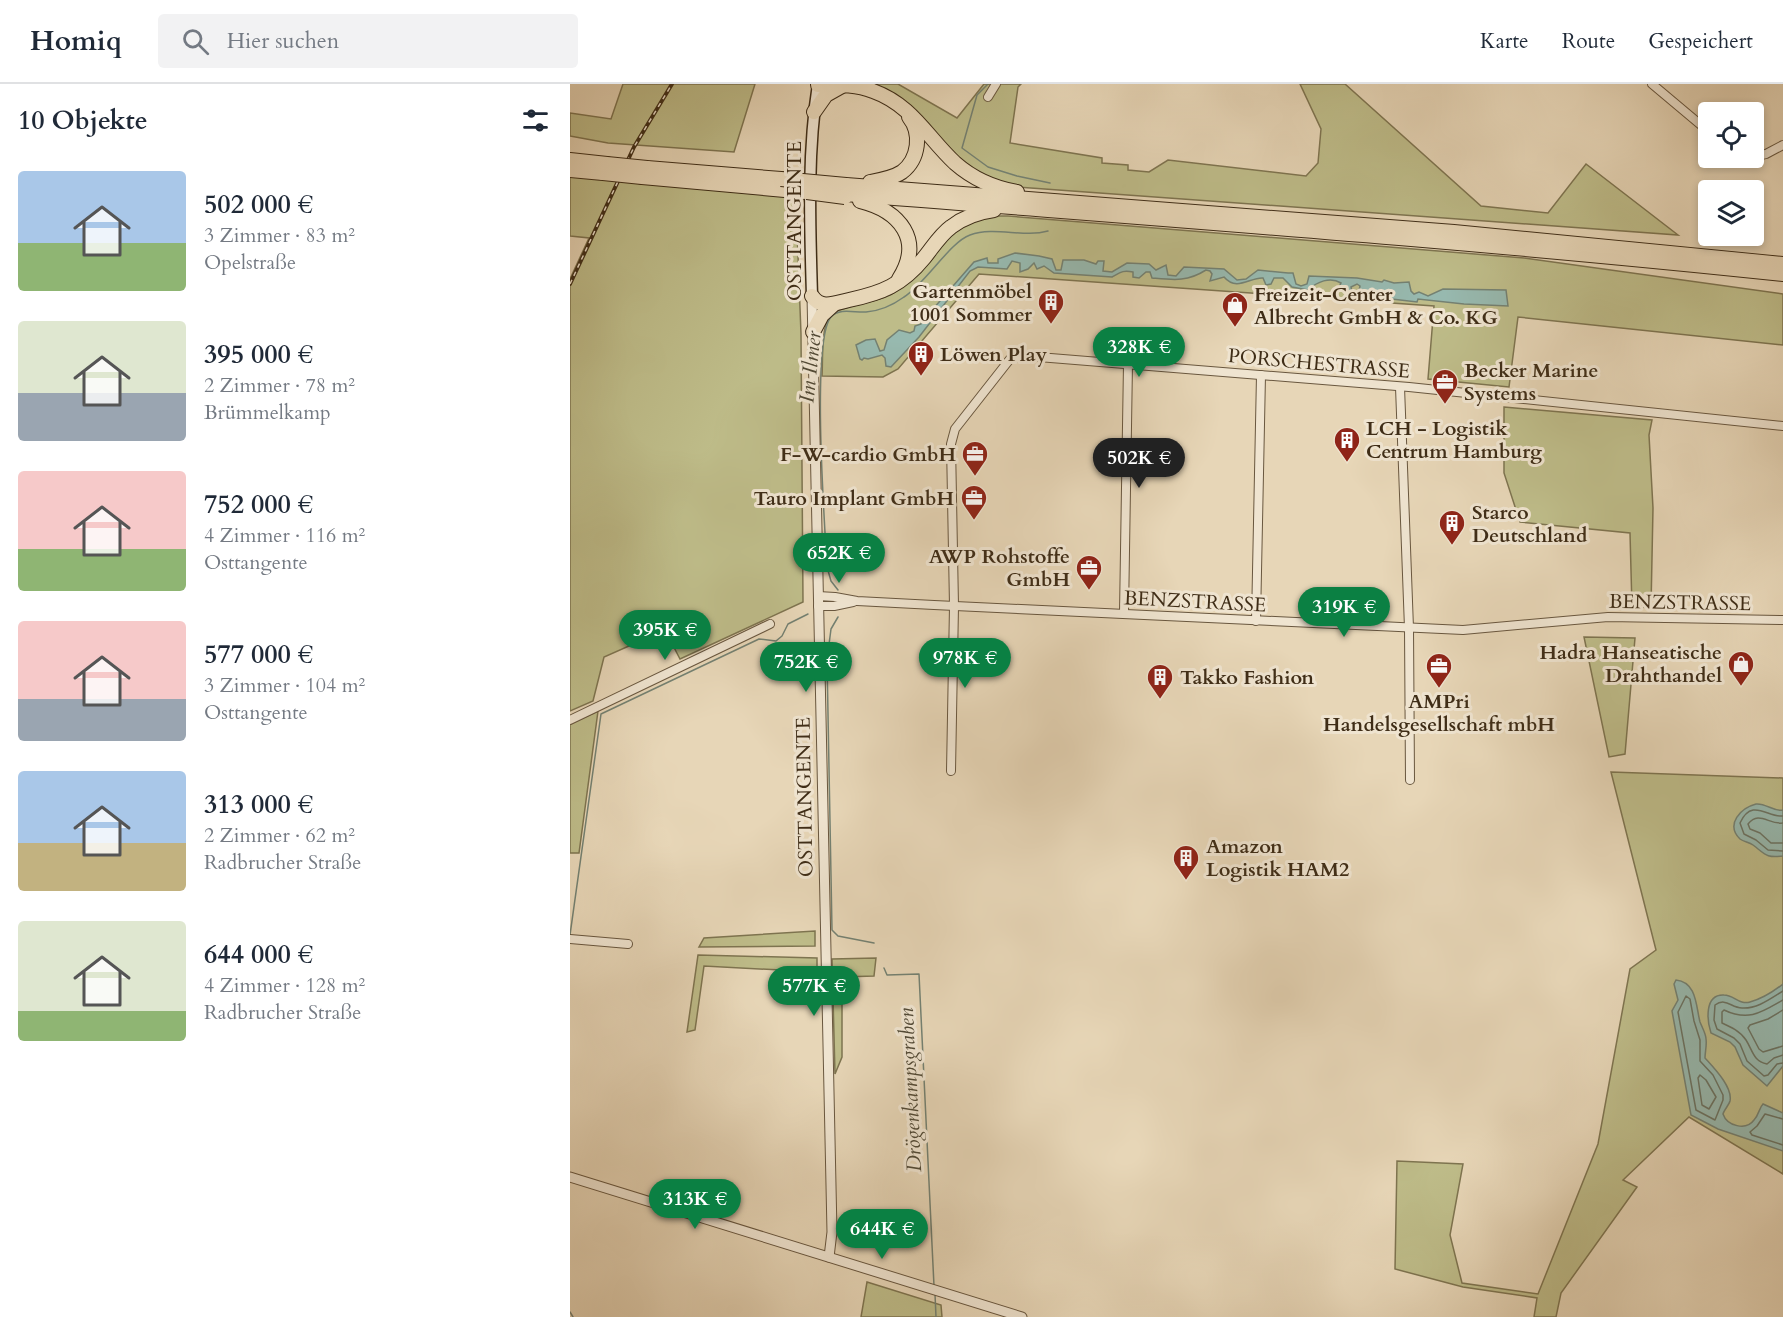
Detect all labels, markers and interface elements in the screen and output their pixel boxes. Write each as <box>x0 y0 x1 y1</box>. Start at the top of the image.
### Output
search box <box>158 14 578 68</box>
text: Homiq <box>30 22 122 60</box>
icon: search <box>179 25 212 58</box>
text: Hier suchen <box>227 26 339 56</box>
text: Karte <box>1480 27 1529 56</box>
text: Route <box>1562 27 1615 56</box>
text: Gespeichert <box>1648 27 1753 56</box>
map controls <box>1698 102 1764 246</box>
button: locate <box>1698 102 1764 168</box>
text: 10 Objekte <box>18 103 148 138</box>
icon: filters <box>519 104 552 137</box>
street label: OSTTANGENTE <box>781 141 808 301</box>
button: layers <box>1698 180 1764 246</box>
text: 502 000 € <box>204 187 313 222</box>
icon: home <box>66 195 138 267</box>
text: 3 Zimmer · 83 m² <box>204 222 355 249</box>
text: Opelstraße <box>204 249 296 276</box>
place label: Gartenmöbel 1001 Sommer <box>909 278 1033 328</box>
place label: Freizeit-Center Albrecht GmbH & Co. KG <box>1254 281 1498 331</box>
building icon: Gartenmöbel 1001 Sommer <box>1036 287 1066 325</box>
shop icon: Freizeit-Center Albrecht GmbH & Co. KG <box>1220 290 1250 328</box>
pin: 328K € <box>1090 327 1188 378</box>
water label: Im Ilmer <box>792 329 829 404</box>
text: 328K € <box>1107 333 1171 360</box>
text: 395 000 € <box>204 337 313 372</box>
building icon: Löwen Play <box>906 339 936 377</box>
place label: Löwen Play <box>940 341 1048 368</box>
street label: PORSCHESTRASSE <box>1227 342 1411 385</box>
icon: home <box>66 345 138 417</box>
place label: Becker Marine Systems <box>1464 357 1599 407</box>
office icon: Becker Marine Systems <box>1430 367 1460 405</box>
text: 2 Zimmer · 78 m² <box>204 372 355 399</box>
text: Brümmelkamp <box>204 399 331 426</box>
place label: LCH - Logistik Centrum Hamburg <box>1366 415 1542 465</box>
building icon: LCH - Logistik Centrum Hamburg <box>1332 425 1362 463</box>
pin: 502K € <box>1090 438 1188 489</box>
office icon: F-W-cardio GmbH <box>960 439 990 477</box>
place label: F-W-cardio GmbH <box>780 441 956 468</box>
text: 502K € <box>1107 444 1171 471</box>
office icon: Tauro Implant GmbH <box>959 483 989 521</box>
place label: Tauro Implant GmbH <box>753 485 954 512</box>
text: 752 000 € <box>204 487 313 522</box>
icon: home <box>66 495 138 567</box>
place label: Starco Deutschland <box>1472 499 1588 549</box>
building icon: Starco Deutschland <box>1437 508 1467 546</box>
text: 4 Zimmer · 116 m² <box>204 522 365 549</box>
pin: 652K € <box>790 533 888 584</box>
text: 652K € <box>807 539 871 566</box>
place label: AWP Rohstoffe GmbH <box>929 543 1070 593</box>
text: Osttangente <box>204 549 308 576</box>
office icon: AWP Rohstoffe GmbH <box>1074 553 1104 591</box>
street label: BENZSTRASSE <box>1123 584 1267 619</box>
pin: 319K € <box>1295 587 1393 638</box>
street label: BENZSTRASSE <box>1609 588 1751 617</box>
text: 319K € <box>1312 593 1376 620</box>
pin: 395K € <box>616 610 714 661</box>
text: 395K € <box>633 616 697 643</box>
text: 577 000 € <box>204 637 313 672</box>
pin: 978K € <box>916 638 1014 689</box>
place label: Hadra Hanseatische Drahthandel <box>1539 639 1722 689</box>
pin: 752K € <box>757 642 855 693</box>
text: 978K € <box>933 644 997 671</box>
icon: home <box>66 645 138 717</box>
text: 752K € <box>774 648 838 675</box>
shop icon: Hadra Hanseatische Drahthandel <box>1726 649 1756 687</box>
office icon: AMPri Handelsgesellschaft mbH <box>1424 651 1454 689</box>
building icon: Takko Fashion <box>1145 662 1175 700</box>
place label: Takko Fashion <box>1180 664 1314 691</box>
text: 3 Zimmer · 104 m² <box>204 672 365 699</box>
place label: AMPri Handelsgesellschaft mbH <box>1323 688 1555 738</box>
text: Osttangente <box>204 699 308 726</box>
street label: OSTTANGENTE <box>790 717 819 877</box>
text: 313 000 € <box>204 787 313 822</box>
icon: home <box>66 795 138 867</box>
text: 2 Zimmer · 62 m² <box>204 822 355 849</box>
place label: Amazon Logistik HAM2 <box>1206 833 1349 883</box>
building icon: Amazon Logistik HAM2 <box>1171 843 1201 881</box>
text: Radbrucher Straße <box>204 849 361 876</box>
text: 644 000 € <box>204 937 313 972</box>
icon: home <box>66 945 138 1017</box>
pin: 577K € <box>765 966 863 1017</box>
text: 4 Zimmer · 128 m² <box>204 972 365 999</box>
text: 577K € <box>782 972 846 999</box>
text: Radbrucher Straße <box>204 999 361 1026</box>
water label: Drögenkampsgraben <box>892 1006 929 1173</box>
pin: 313K € <box>646 1179 744 1230</box>
text: 313K € <box>663 1185 727 1212</box>
pin: 644K € <box>833 1209 931 1260</box>
text: 644K € <box>850 1215 914 1242</box>

